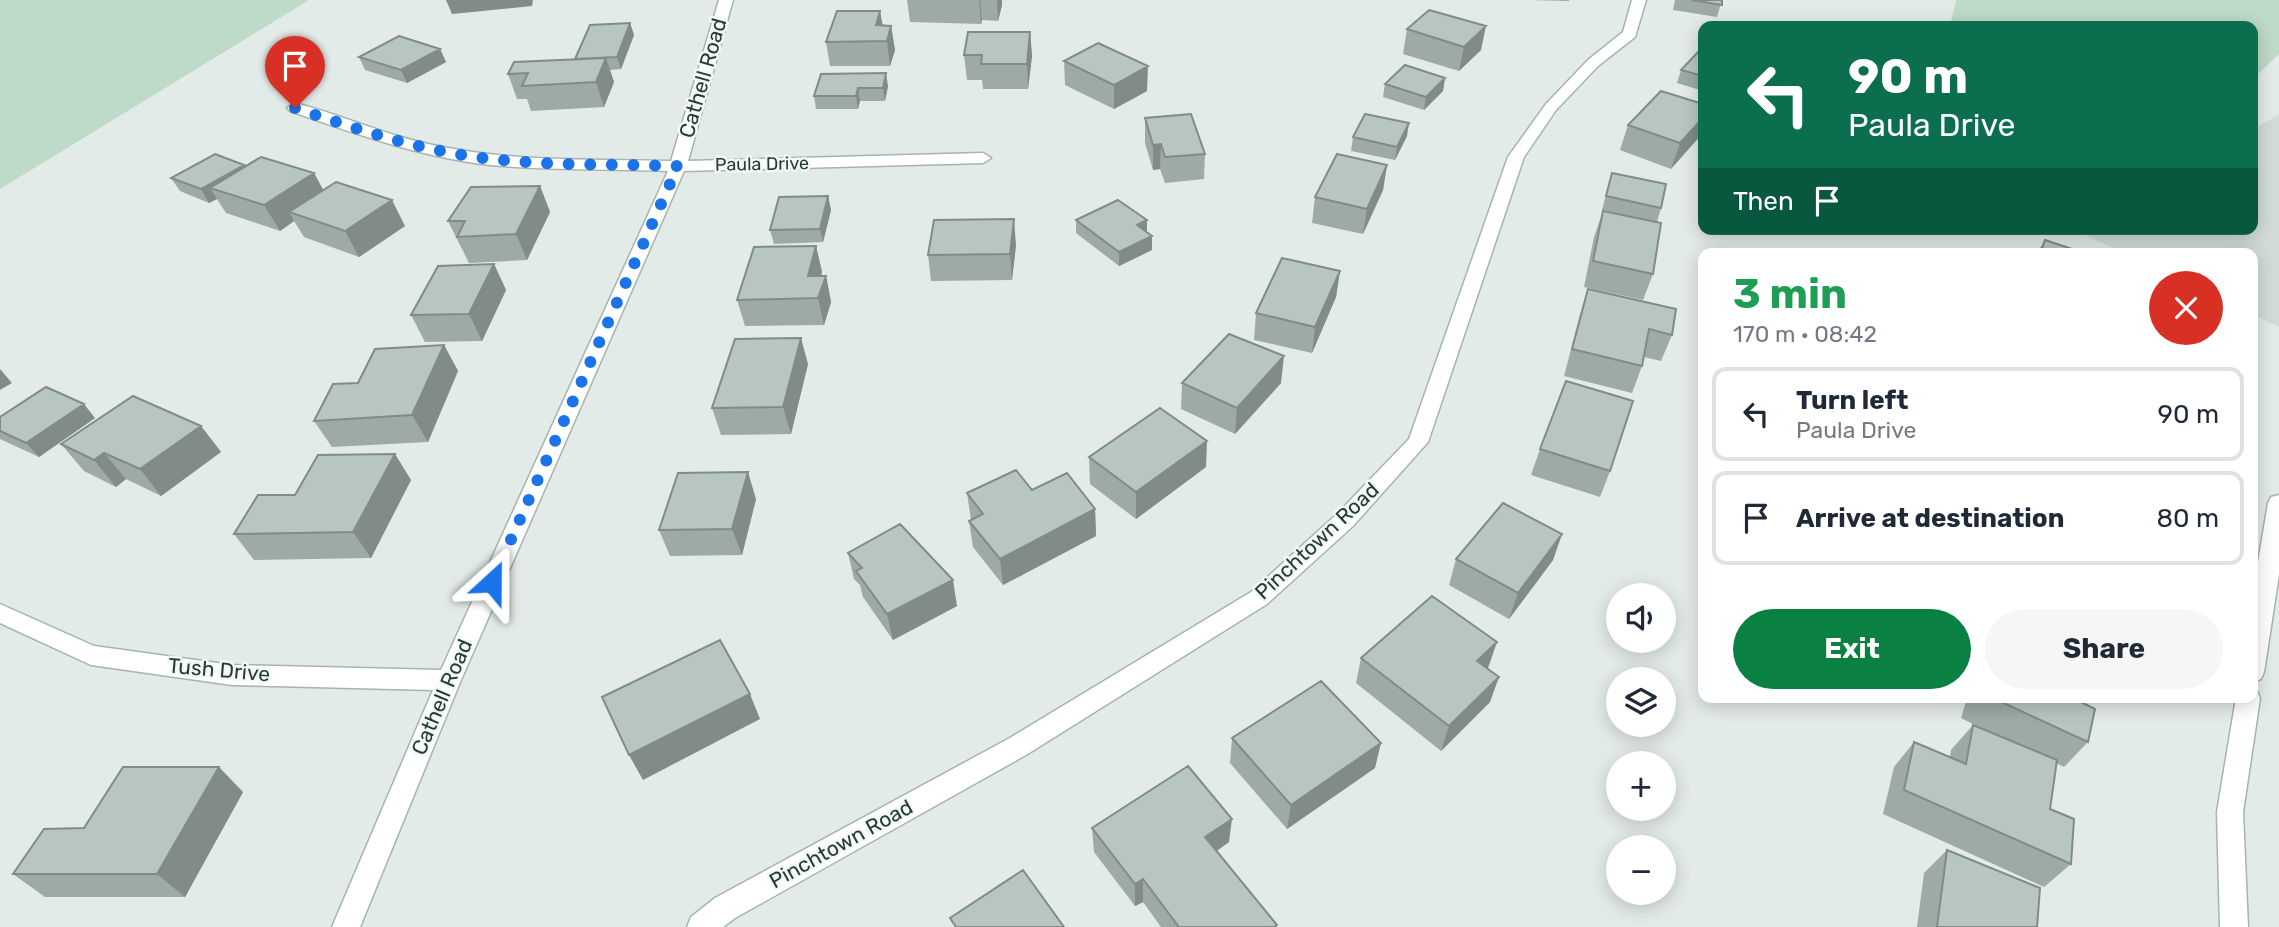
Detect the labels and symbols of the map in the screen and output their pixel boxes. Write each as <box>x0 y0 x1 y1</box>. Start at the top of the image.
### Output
street label: Cathell Road <box>674 15 732 141</box>
pin <box>265 36 325 108</box>
street label: Paula Drive <box>715 152 809 176</box>
street label: Pinchtown Road <box>1250 477 1384 604</box>
position arrow <box>455 545 529 619</box>
street label: Cathell Road <box>406 635 477 758</box>
street label: Tush Drive <box>167 653 271 686</box>
street label: Pinchtown Road <box>765 794 917 893</box>

